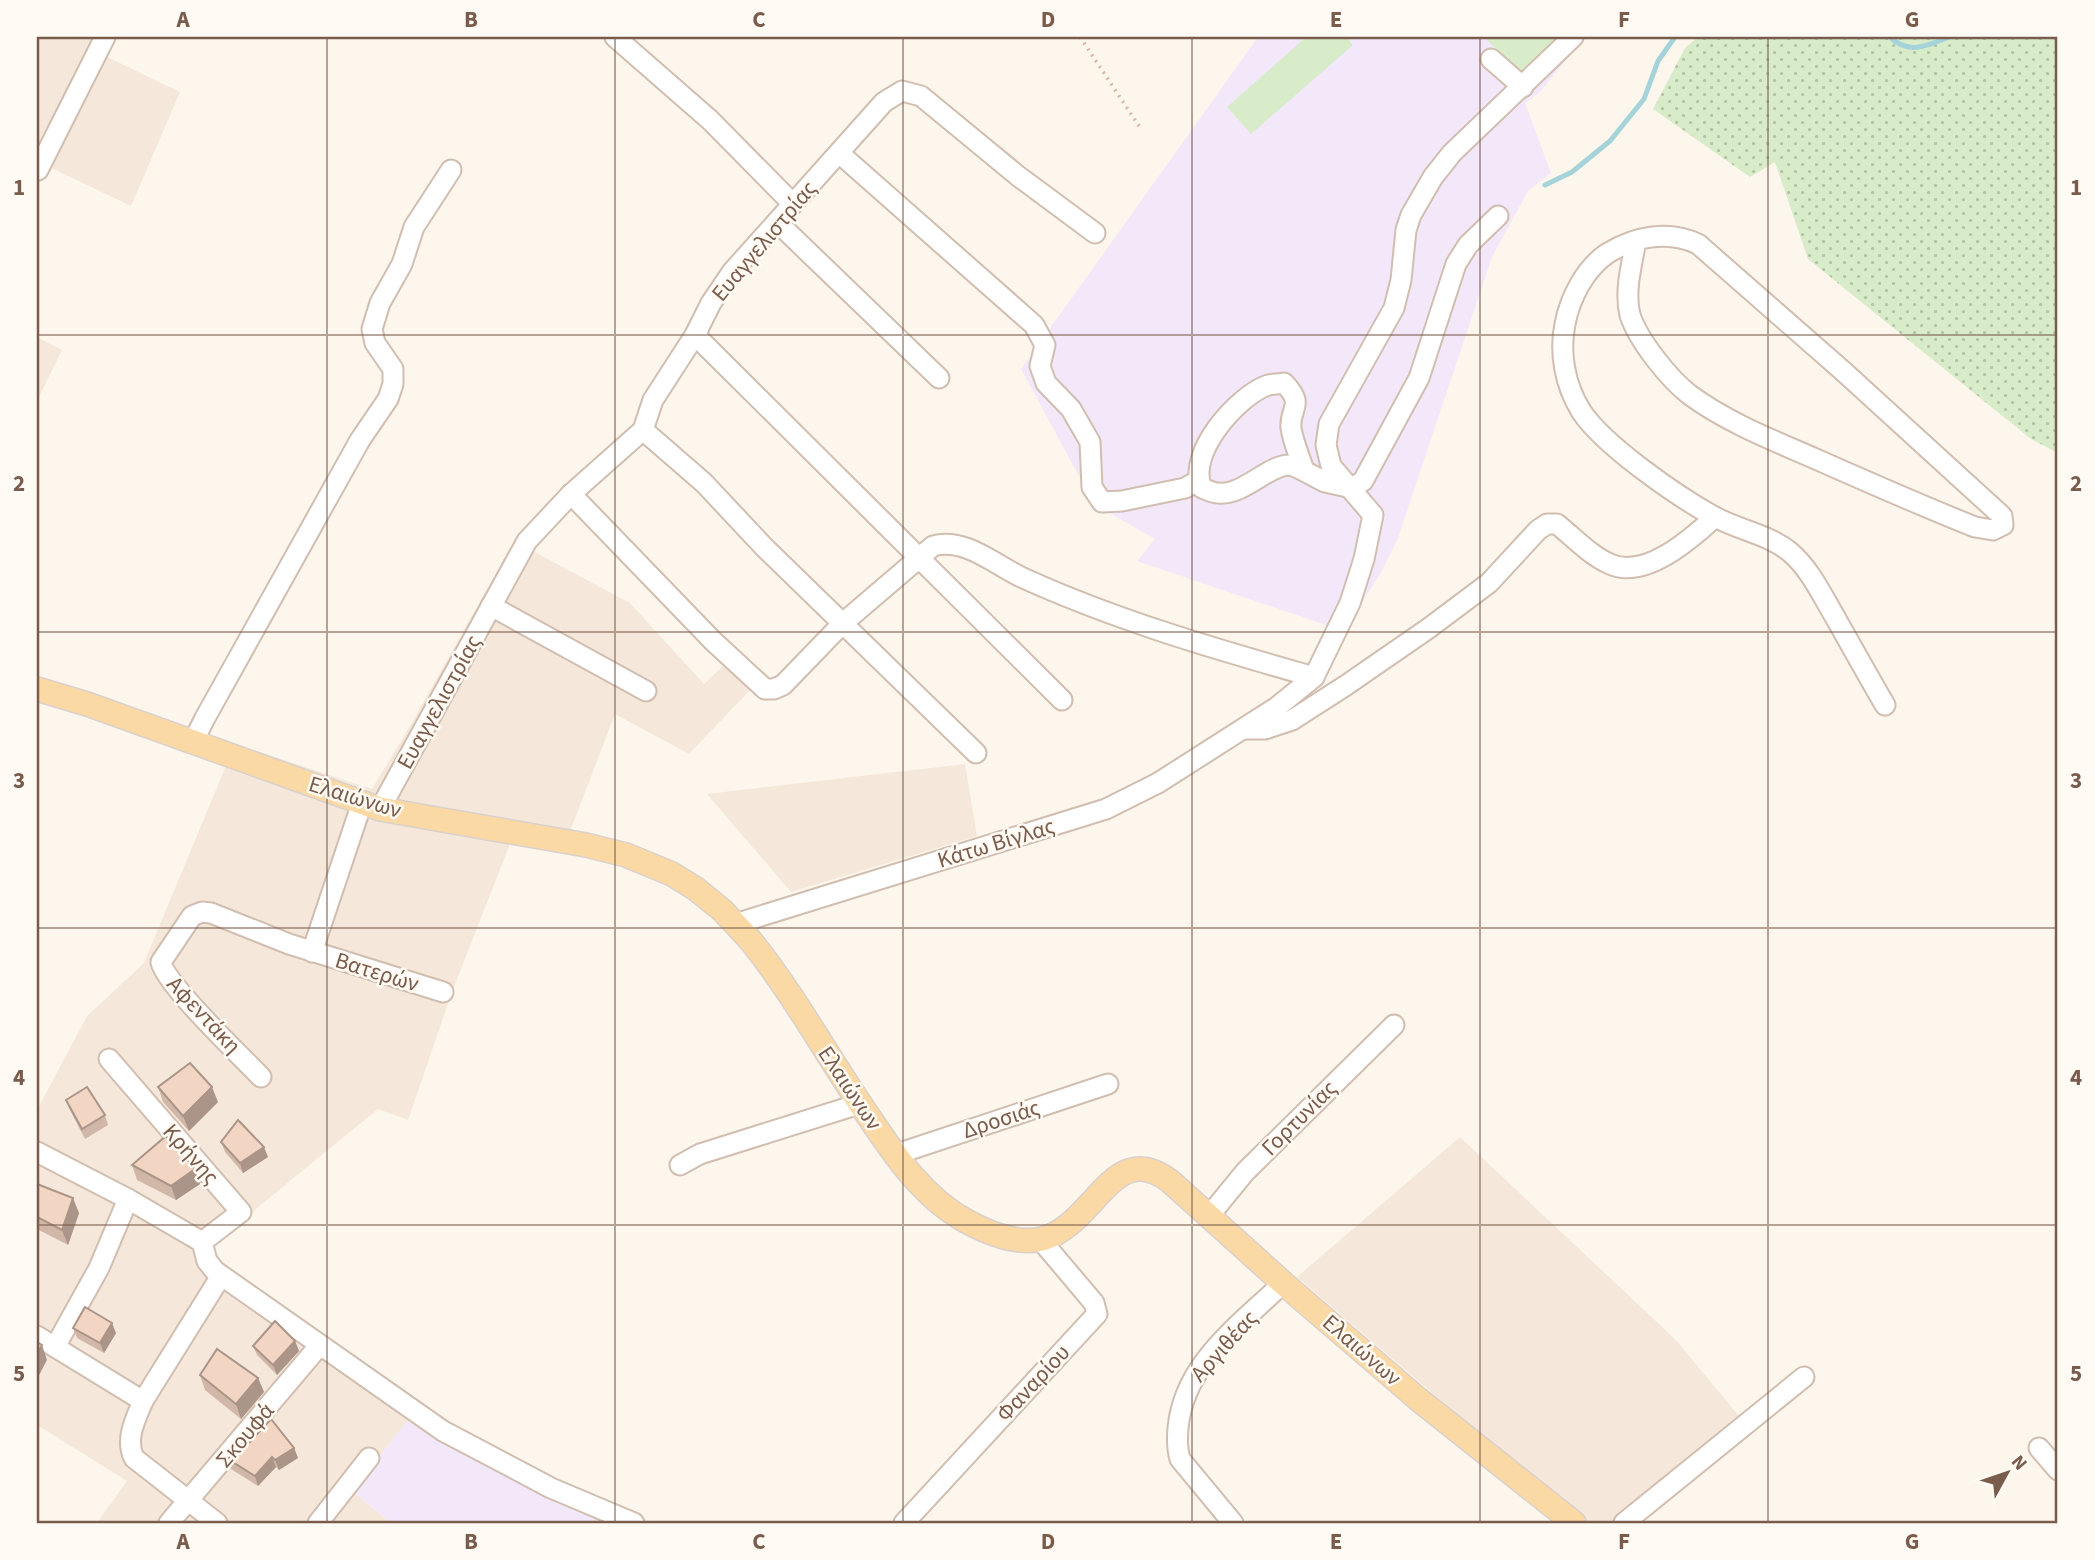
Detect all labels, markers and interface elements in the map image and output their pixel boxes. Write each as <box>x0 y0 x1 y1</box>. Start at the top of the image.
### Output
text: A <box>175 3 190 36</box>
text: B <box>464 3 478 36</box>
text: C <box>752 3 766 36</box>
text: D <box>1041 3 1055 36</box>
text: E <box>1330 3 1342 36</box>
text: F <box>1618 3 1630 36</box>
text: G <box>1905 3 1919 36</box>
text: 1 <box>13 171 25 204</box>
text: 1 <box>2070 171 2082 204</box>
street label: Ευαγγελιστρίας <box>704 173 824 309</box>
text: 2 <box>13 467 25 500</box>
text: 2 <box>2070 467 2082 500</box>
street label: Ευαγγελιστρίας <box>389 629 490 775</box>
text: 3 <box>13 764 25 797</box>
text: 3 <box>2070 764 2082 797</box>
street label: Ελαιώνων <box>305 767 405 827</box>
street label: Κάτω Βίγλας <box>933 809 1059 876</box>
street label: Βατερών <box>331 944 423 1000</box>
street label: Αφεντάκη <box>159 969 249 1061</box>
street label: Ελαιώνων <box>810 1039 890 1137</box>
text: 4 <box>13 1061 25 1094</box>
text: 4 <box>2070 1061 2082 1094</box>
street label: Γορτυνίας <box>1254 1073 1344 1163</box>
street label: Δροσιάς <box>958 1091 1044 1147</box>
street label: Κρήνης <box>155 1116 227 1192</box>
street label: Αργιθέας <box>1183 1303 1265 1389</box>
street label: Ελαιώνων <box>1315 1306 1409 1394</box>
street label: Φαναρίου <box>988 1337 1078 1429</box>
text: 5 <box>13 1357 25 1390</box>
text: 5 <box>2070 1357 2082 1390</box>
street label: Σκουφά <box>208 1395 282 1475</box>
north arrow <box>1972 1438 2042 1508</box>
text: N <box>2004 1450 2033 1477</box>
text: A <box>175 1525 190 1558</box>
text: B <box>464 1525 478 1558</box>
text: C <box>752 1525 766 1558</box>
text: D <box>1041 1525 1055 1558</box>
text: E <box>1330 1525 1342 1558</box>
text: F <box>1618 1525 1630 1558</box>
text: G <box>1905 1525 1919 1558</box>

